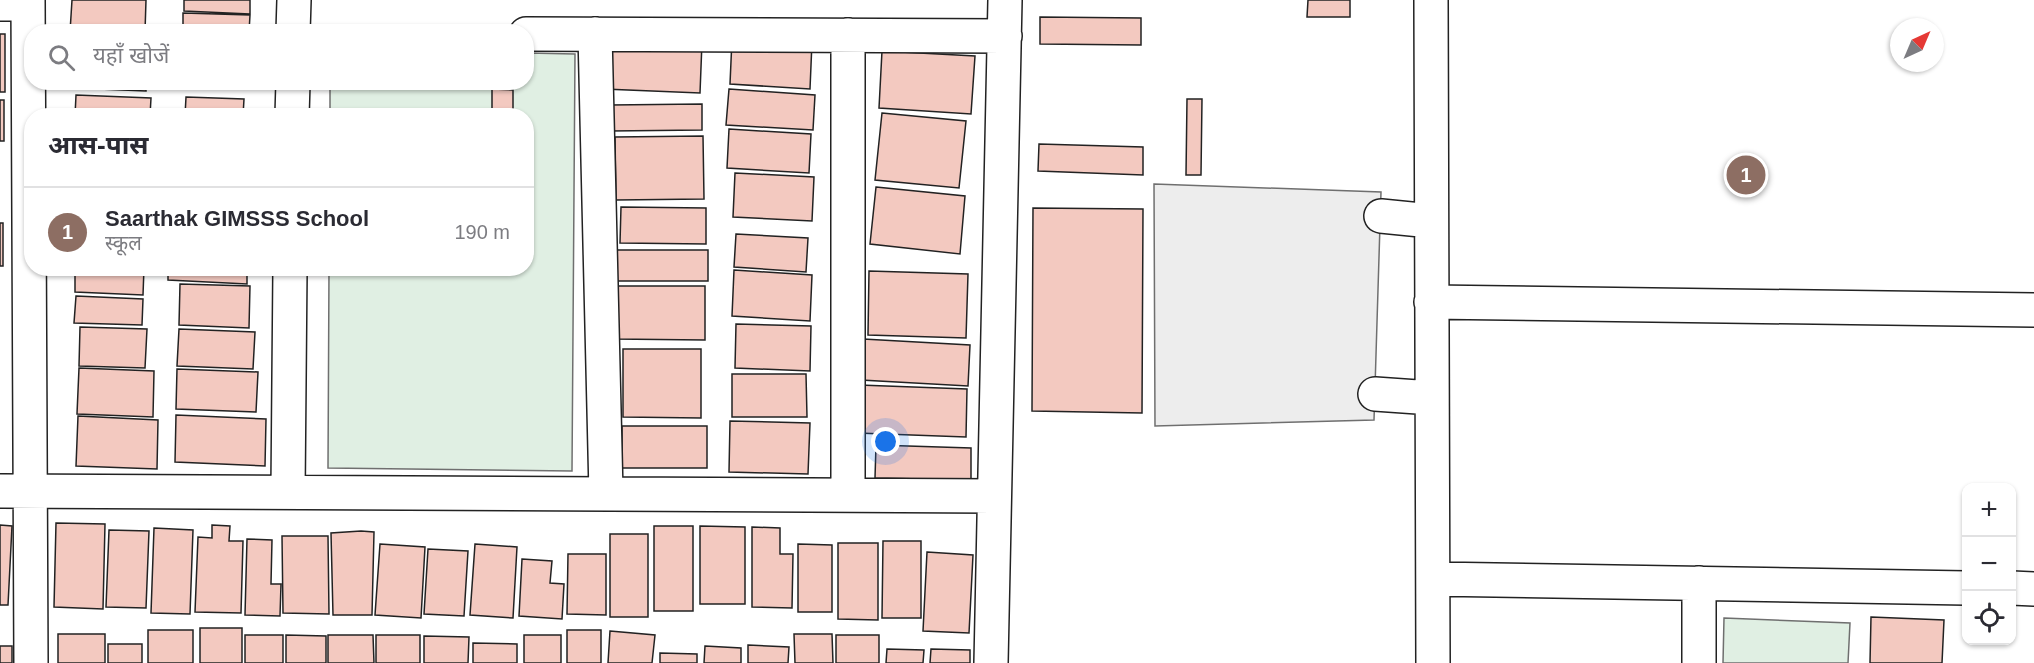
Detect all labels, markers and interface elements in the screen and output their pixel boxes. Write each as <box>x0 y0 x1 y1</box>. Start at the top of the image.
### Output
north arrow <box>1890 18 1944 72</box>
search box <box>24 24 534 90</box>
icon: search <box>45 41 78 74</box>
text: यहाँ खोजें <box>93 43 169 68</box>
text: आस-पास <box>48 130 148 160</box>
pin: 1 <box>1726 152 1766 198</box>
text: Saarthak GIMSSS School <box>105 206 369 231</box>
text: 1 <box>62 221 73 243</box>
text: 190 m <box>454 221 510 243</box>
text: स्कूल <box>105 232 142 254</box>
your location <box>871 427 900 456</box>
map controls <box>1962 483 2016 645</box>
button: + <box>1962 483 2016 537</box>
button: − <box>1962 537 2016 591</box>
button: locate <box>1962 591 2016 645</box>

